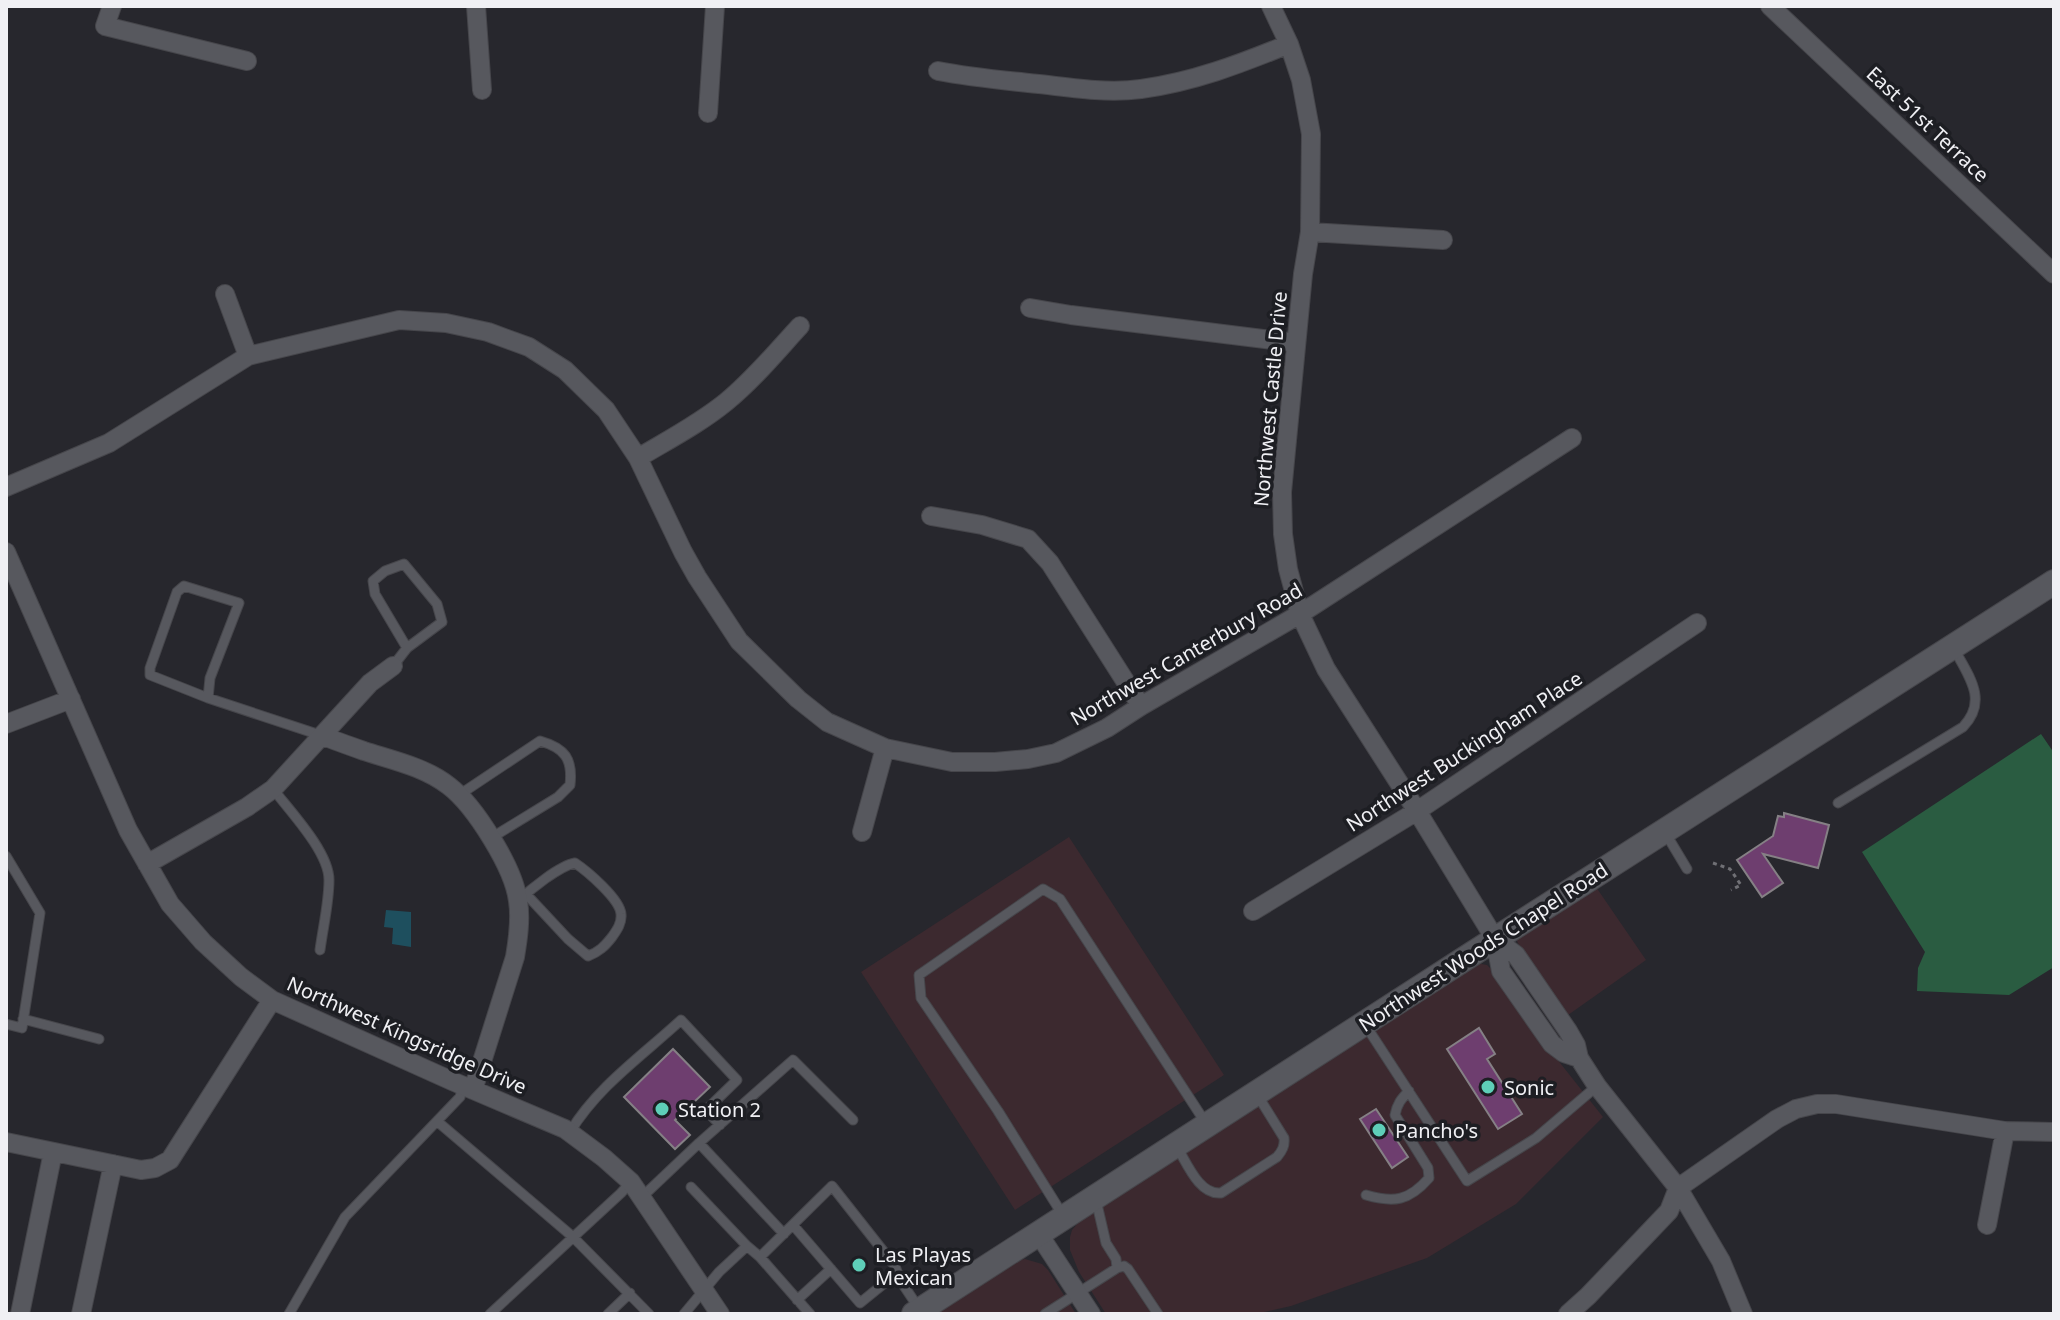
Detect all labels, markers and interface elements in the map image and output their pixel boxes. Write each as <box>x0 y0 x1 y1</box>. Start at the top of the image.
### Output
street label: East 51st Terrace <box>1861 60 1995 188</box>
street label: Northwest Castle Drive <box>1247 290 1293 508</box>
street label: Northwest Canterbury Road <box>1065 576 1307 732</box>
street label: Northwest Buckingham Place <box>1341 664 1587 838</box>
street label: Northwest Woods Chapel Road <box>1353 856 1613 1038</box>
street label: Northwest Kingsridge Drive <box>283 970 531 1100</box>
place label: Sonic <box>1504 1074 1554 1101</box>
marker: Sonic <box>1479 1078 1497 1096</box>
place label: Station 2 <box>678 1096 761 1123</box>
marker: Station 2 <box>653 1100 671 1118</box>
place label: Pancho's <box>1395 1117 1478 1144</box>
marker: Pancho's <box>1370 1121 1388 1139</box>
place label: Las Playas Mexican <box>875 1241 971 1291</box>
marker: Las Playas Mexican <box>850 1256 868 1274</box>

